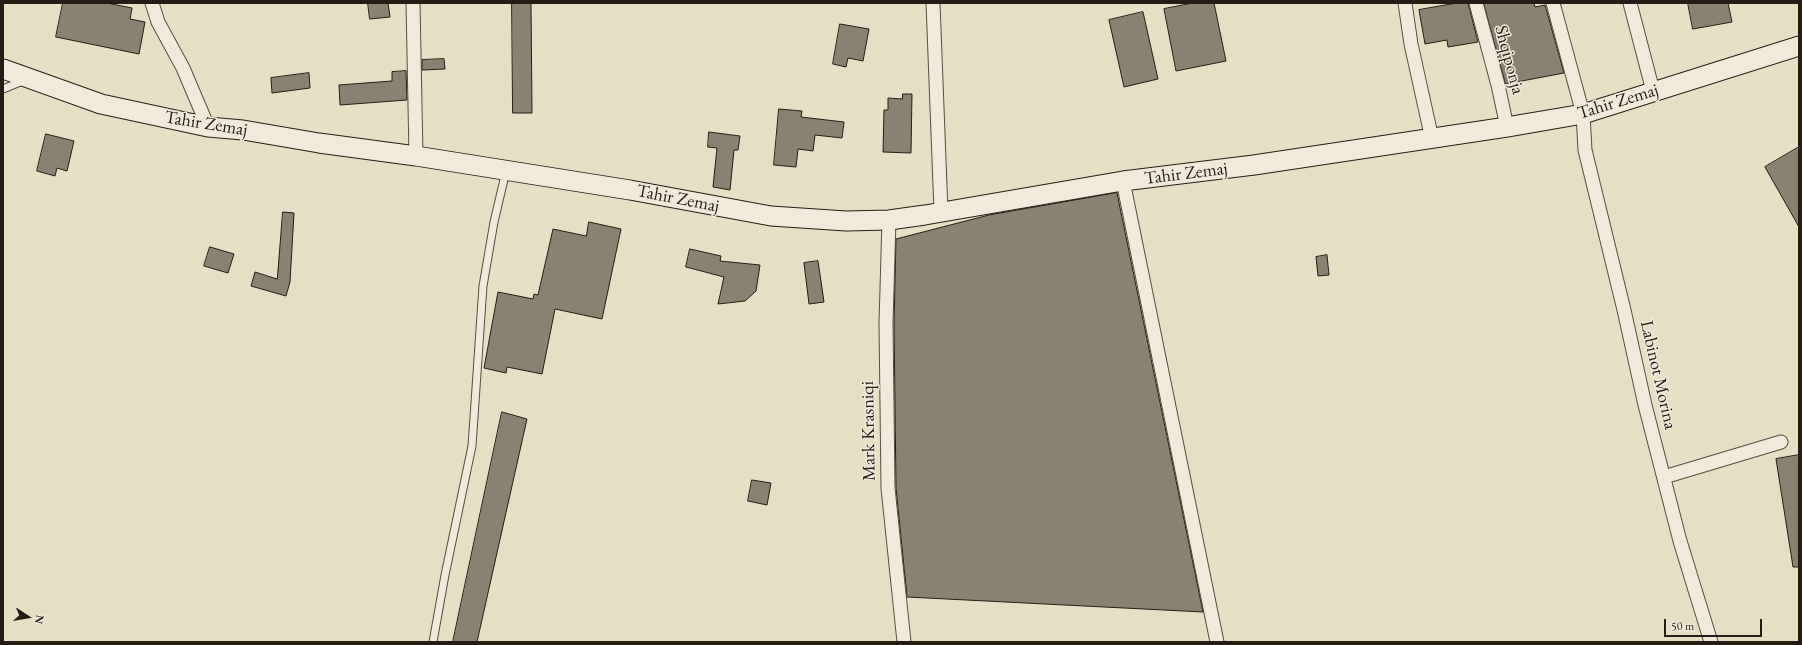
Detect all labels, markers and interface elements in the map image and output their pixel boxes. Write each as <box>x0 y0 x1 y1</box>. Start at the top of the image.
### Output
street label: Shqiponja <box>1489 23 1529 97</box>
street label: Tahir Zemaj <box>1575 79 1661 125</box>
street label: Tahir Zemaj <box>163 107 249 141</box>
street label: Tahir Zemaj <box>1143 158 1229 190</box>
street label: Tahir Zemaj <box>635 180 721 218</box>
street label: Labinot Morina <box>1635 319 1681 431</box>
street label: Mark Krasniqi <box>857 381 881 481</box>
north arrow <box>8 597 48 637</box>
scale bar <box>1666 611 1764 637</box>
text: N <box>32 614 48 625</box>
text: 50 m <box>1671 618 1694 634</box>

